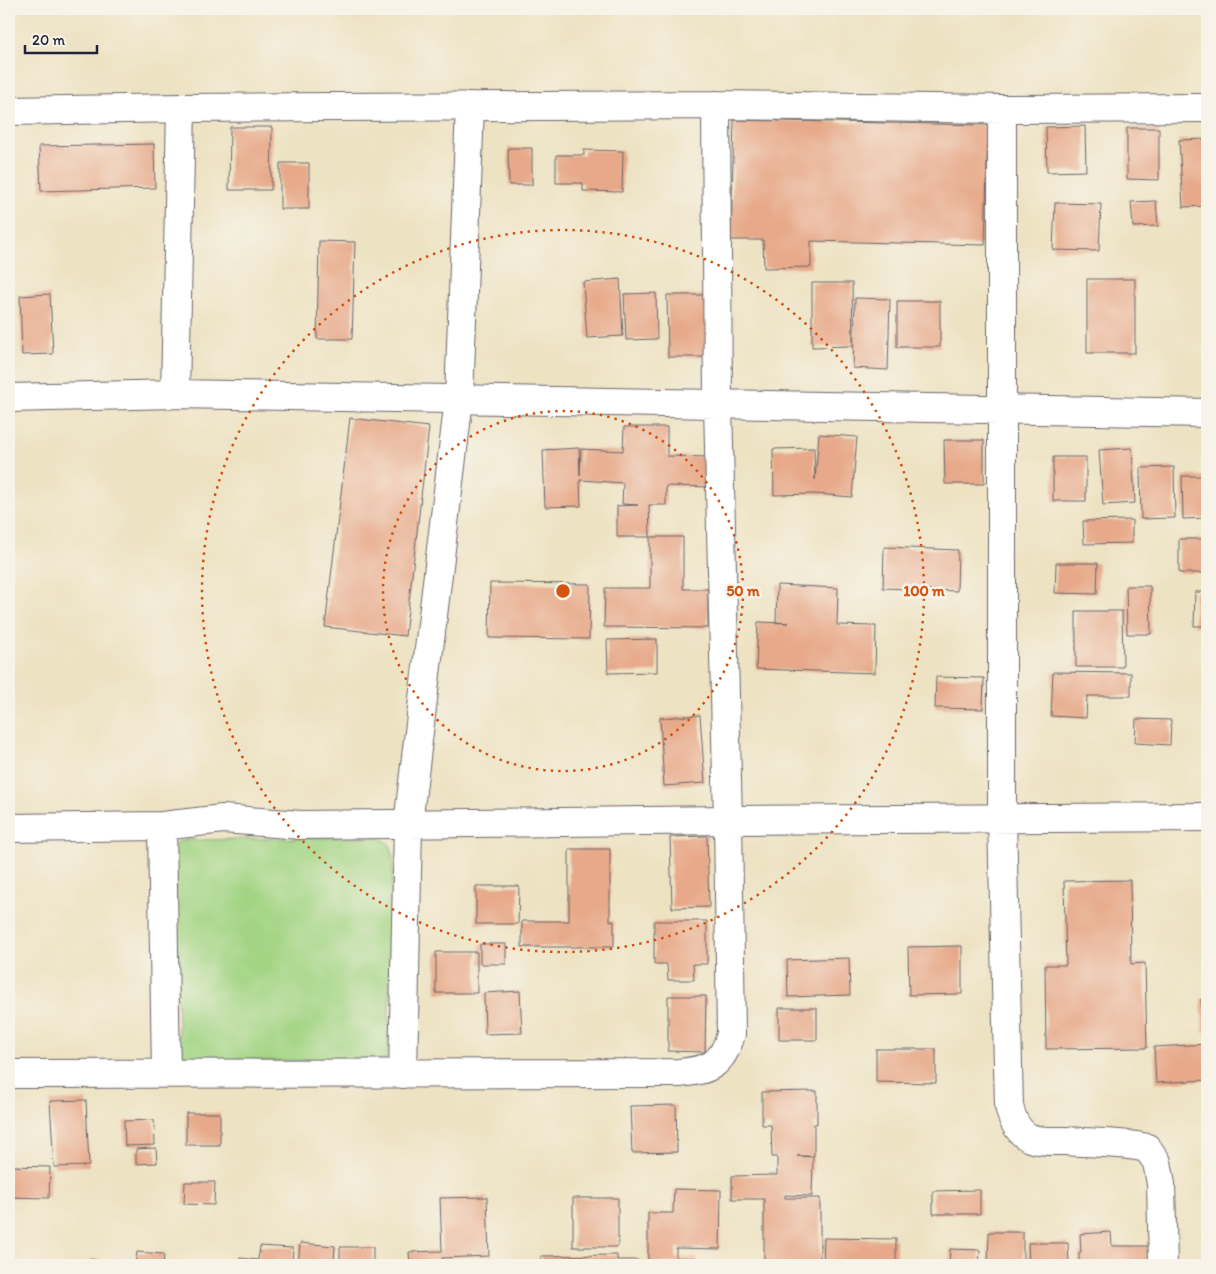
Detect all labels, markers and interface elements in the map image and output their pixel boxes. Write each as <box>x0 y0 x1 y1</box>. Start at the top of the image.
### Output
scale bar <box>25 22 98 54</box>
text: 20 m <box>32 31 66 49</box>
centre of rings <box>554 582 572 600</box>
text: 50 m <box>726 582 760 600</box>
text: 100 m <box>903 582 945 600</box>

